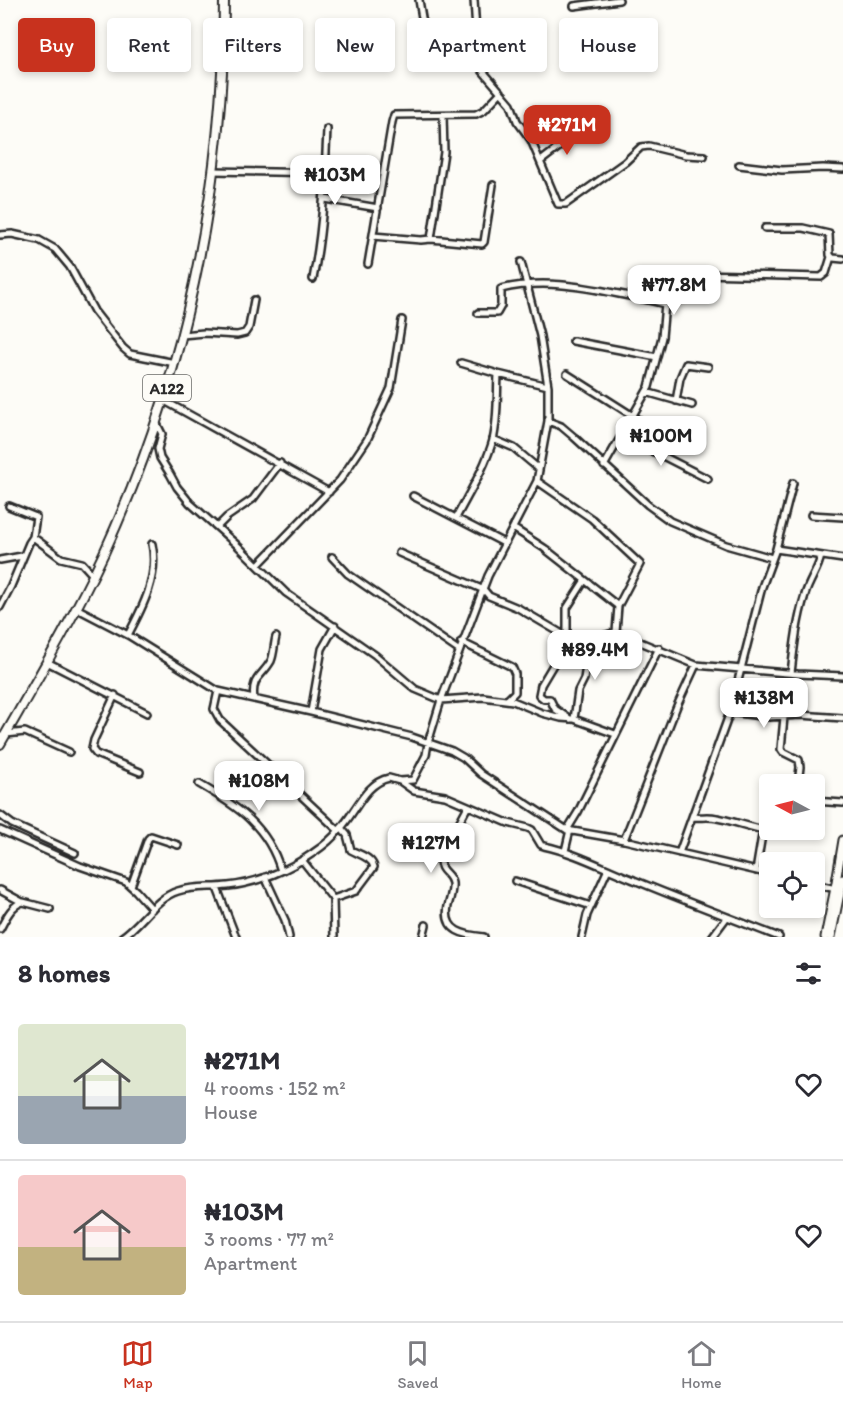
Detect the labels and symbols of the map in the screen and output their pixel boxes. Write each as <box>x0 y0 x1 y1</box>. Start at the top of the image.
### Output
pin: ₦271M <box>525 105 609 156</box>
pin: ₦103M <box>293 155 377 206</box>
pin: ₦77.8M <box>625 265 723 316</box>
road number: A122 <box>143 375 191 401</box>
pin: ₦100M <box>619 416 703 467</box>
pin: ₦89.4M <box>546 630 644 681</box>
pin: ₦138M <box>722 678 806 729</box>
pin: ₦108M <box>217 761 301 812</box>
north arrow <box>759 774 825 840</box>
pin: ₦127M <box>389 823 473 874</box>

